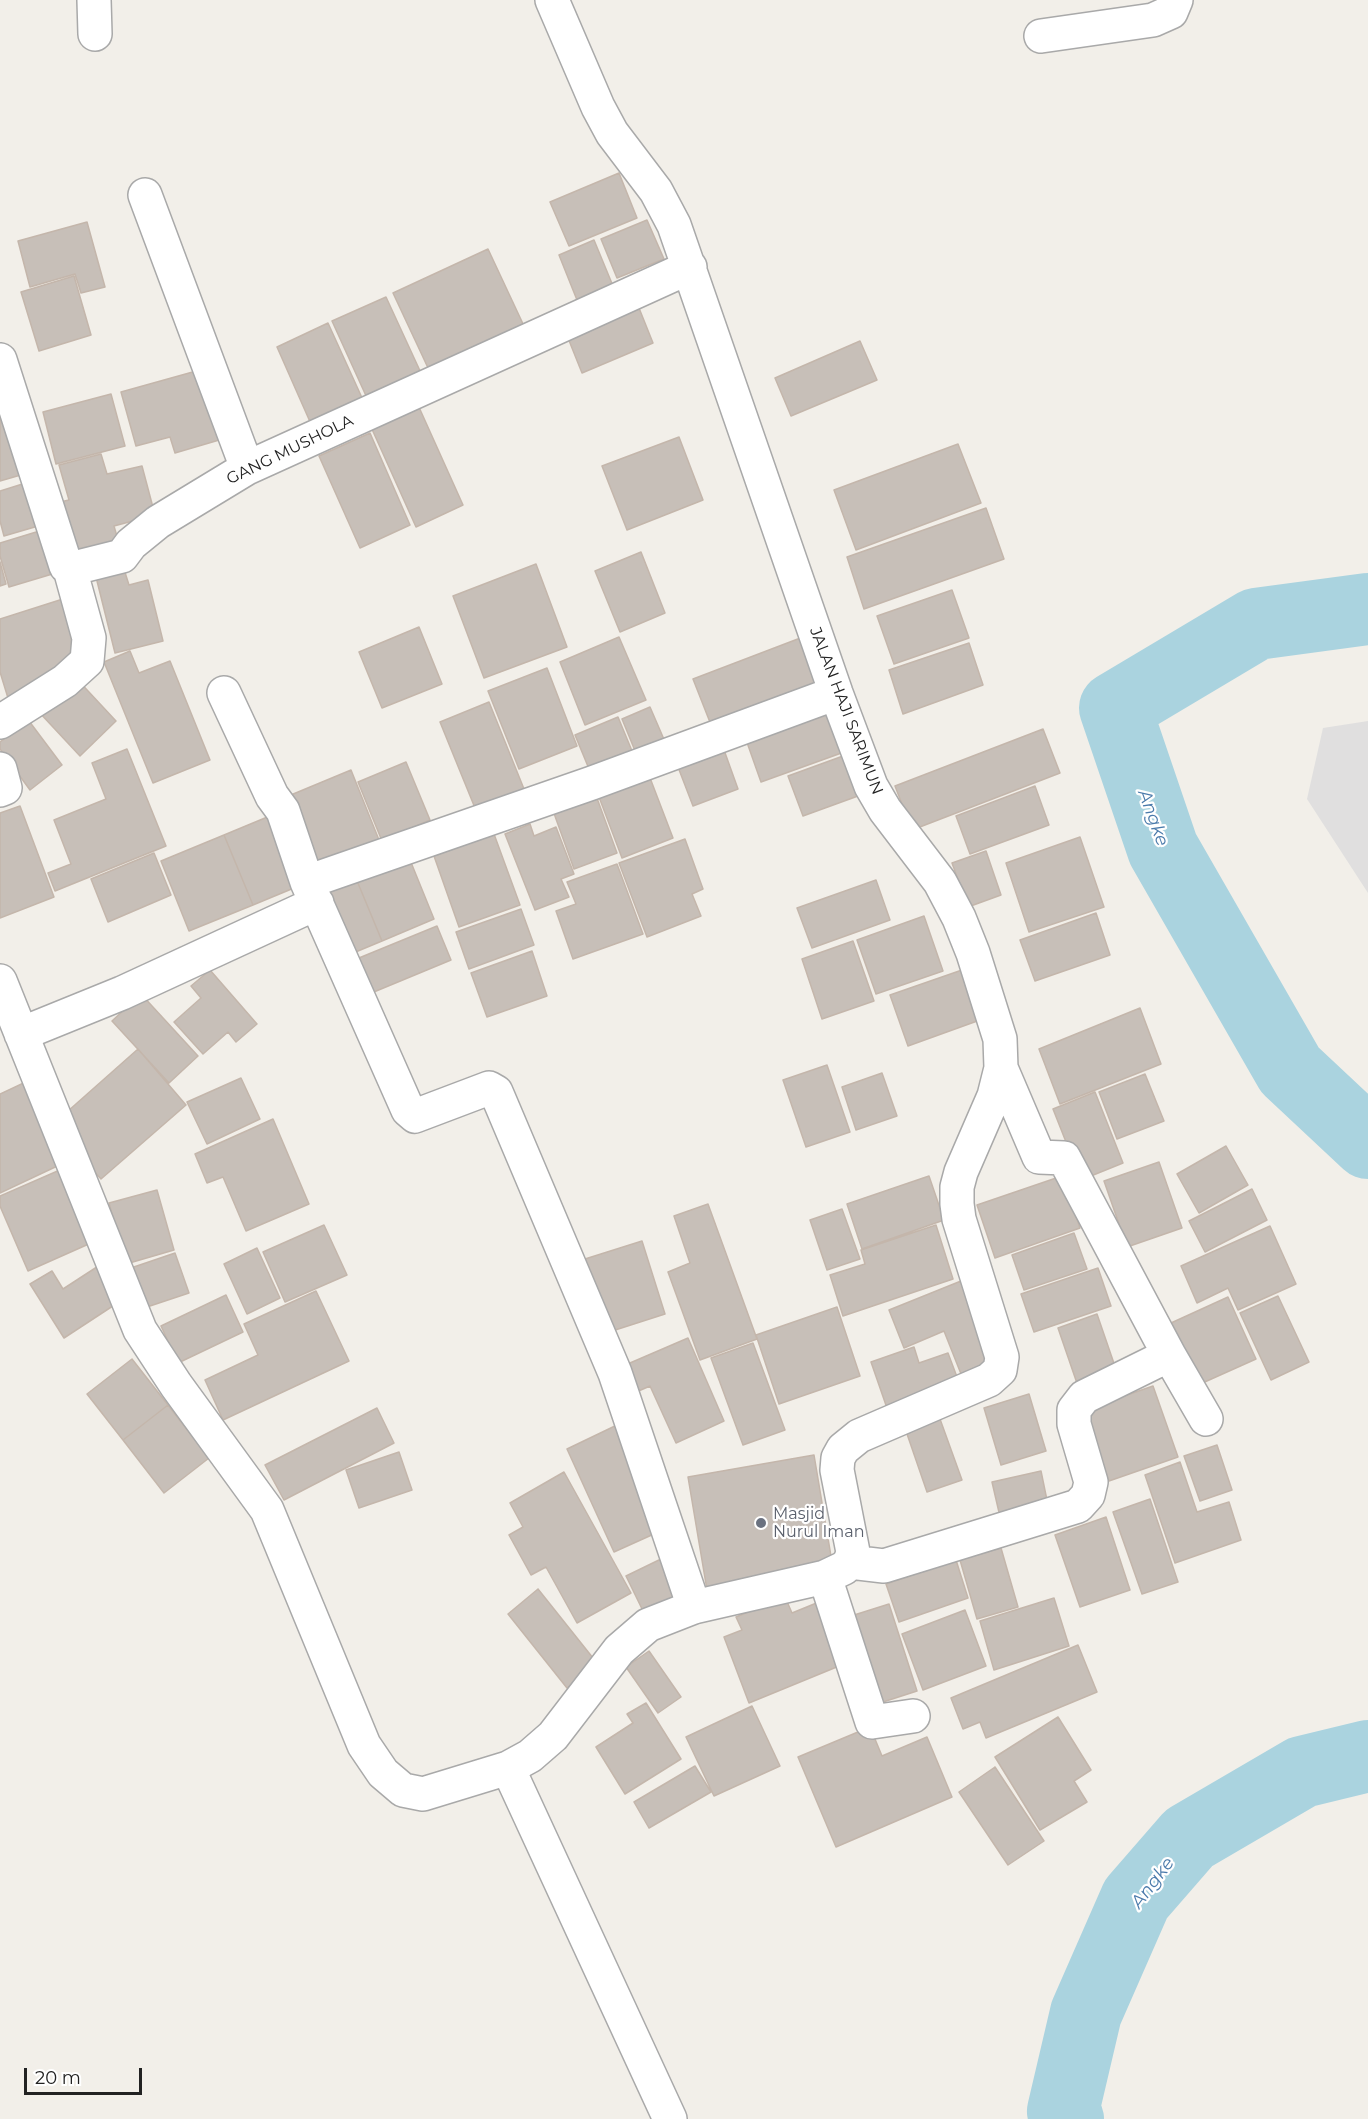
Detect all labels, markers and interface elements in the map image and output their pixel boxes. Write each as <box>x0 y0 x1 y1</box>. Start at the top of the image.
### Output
street label: GANG MUSHOLA <box>224 411 356 489</box>
street label: JALAN HAJI SARIMUN <box>805 625 887 797</box>
water label: Angke <box>1133 787 1173 849</box>
place label: Masjid Nurul Iman <box>773 1504 864 1542</box>
marker: Masjid Nurul Iman <box>754 1516 768 1530</box>
water label: Angke <box>1127 1853 1179 1913</box>
scale bar <box>27 2056 146 2094</box>
text: 20 m <box>35 2067 81 2089</box>

